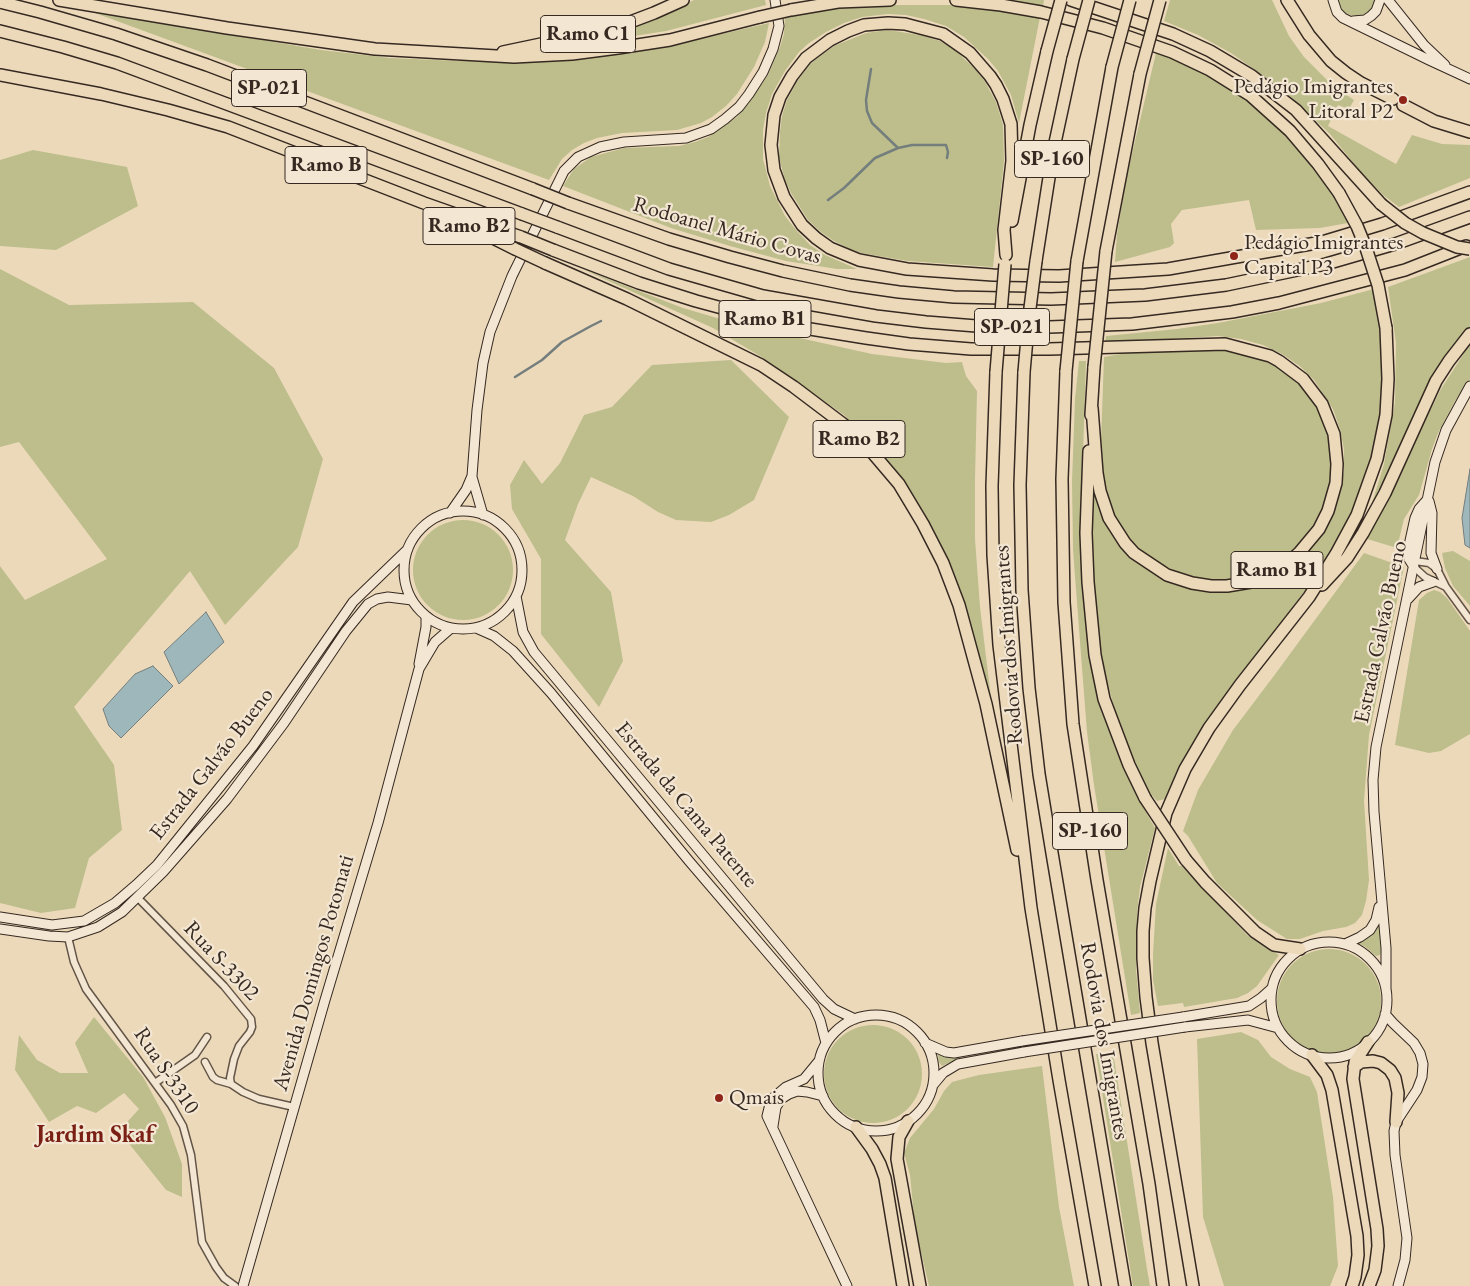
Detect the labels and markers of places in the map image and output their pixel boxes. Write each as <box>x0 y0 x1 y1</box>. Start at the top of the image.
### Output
place label: Pedágio Imigrantes Litoral P2 <box>1234 74 1393 125</box>
marker: Pedágio Imigrantes Litoral P2 <box>1397 94 1409 106</box>
place label: Pedágio Imigrantes Capital P3 <box>1244 230 1403 282</box>
marker: Pedágio Imigrantes Capital P3 <box>1228 250 1240 262</box>
place label: Qmais <box>729 1085 784 1111</box>
marker: Qmais <box>713 1092 725 1104</box>

